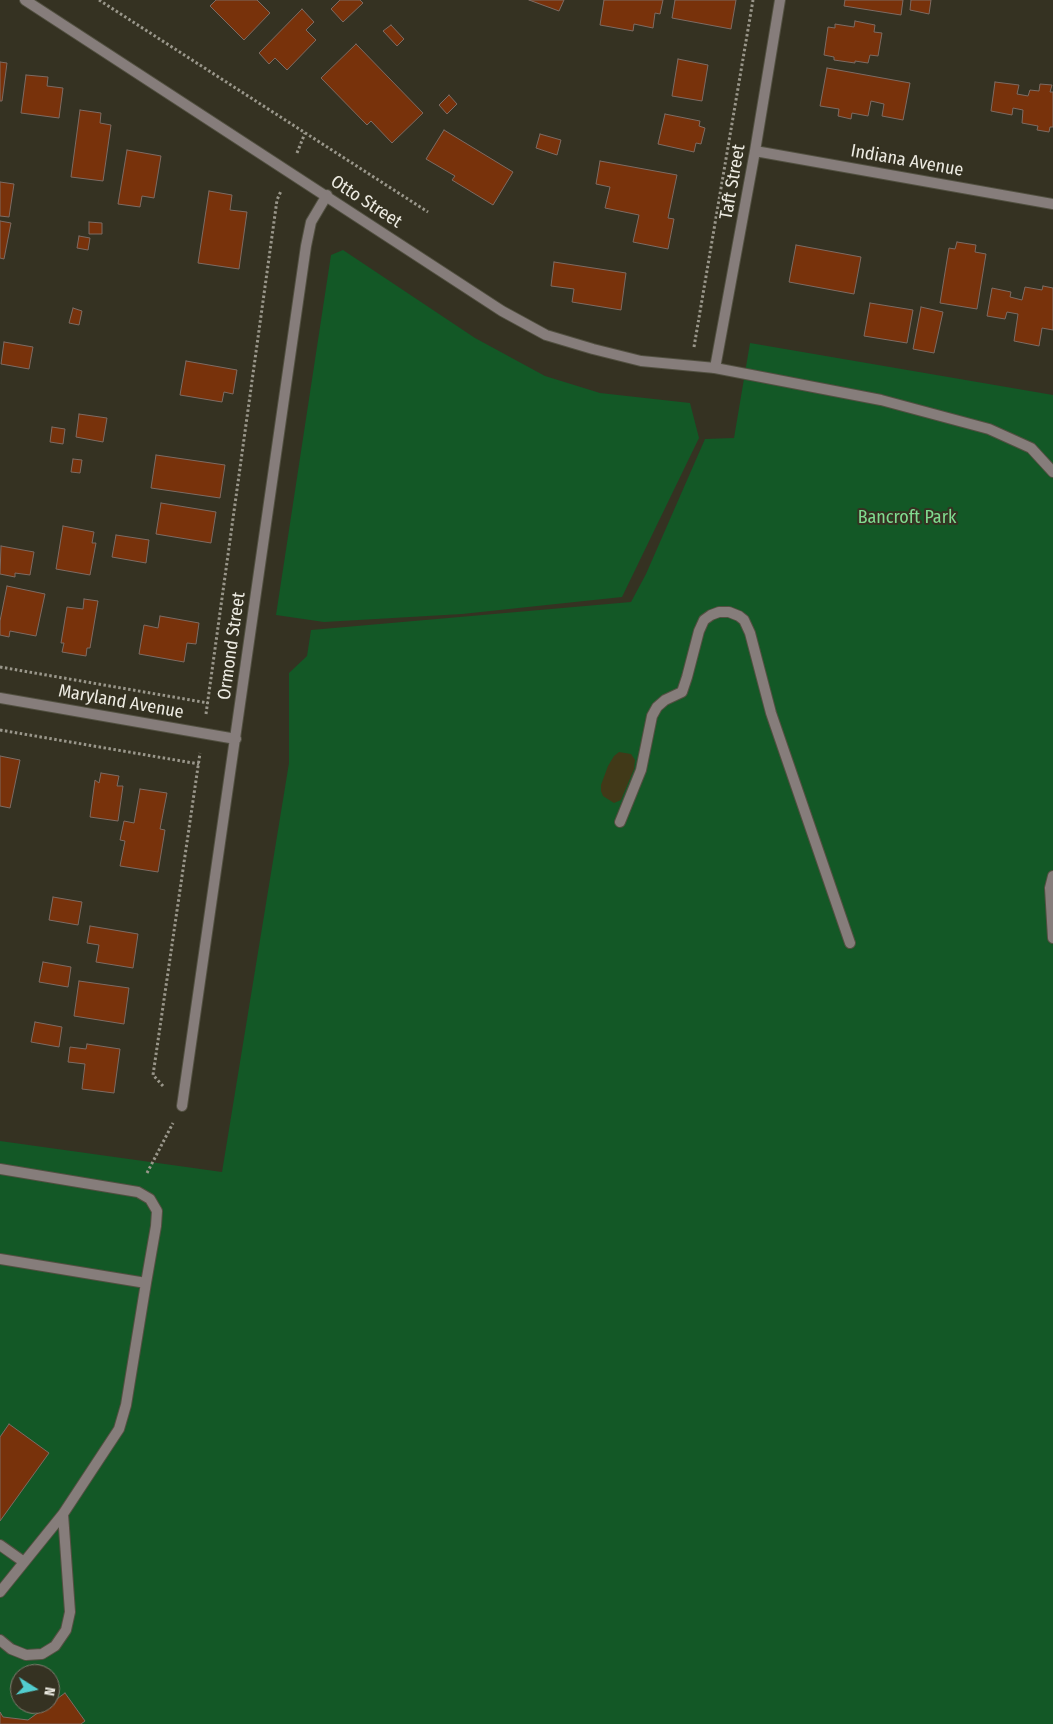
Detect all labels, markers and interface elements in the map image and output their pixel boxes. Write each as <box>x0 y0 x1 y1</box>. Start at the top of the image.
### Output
street label: Indiana Avenue <box>849 140 965 182</box>
street label: Taft Street <box>716 143 750 221</box>
street label: Otto Street <box>326 171 406 233</box>
park label: Bancroft Park <box>858 507 956 529</box>
street label: Ormond Street <box>214 591 250 701</box>
street label: Maryland Avenue <box>57 680 185 724</box>
north arrow <box>10 1664 60 1714</box>
text: N <box>40 1686 58 1697</box>

